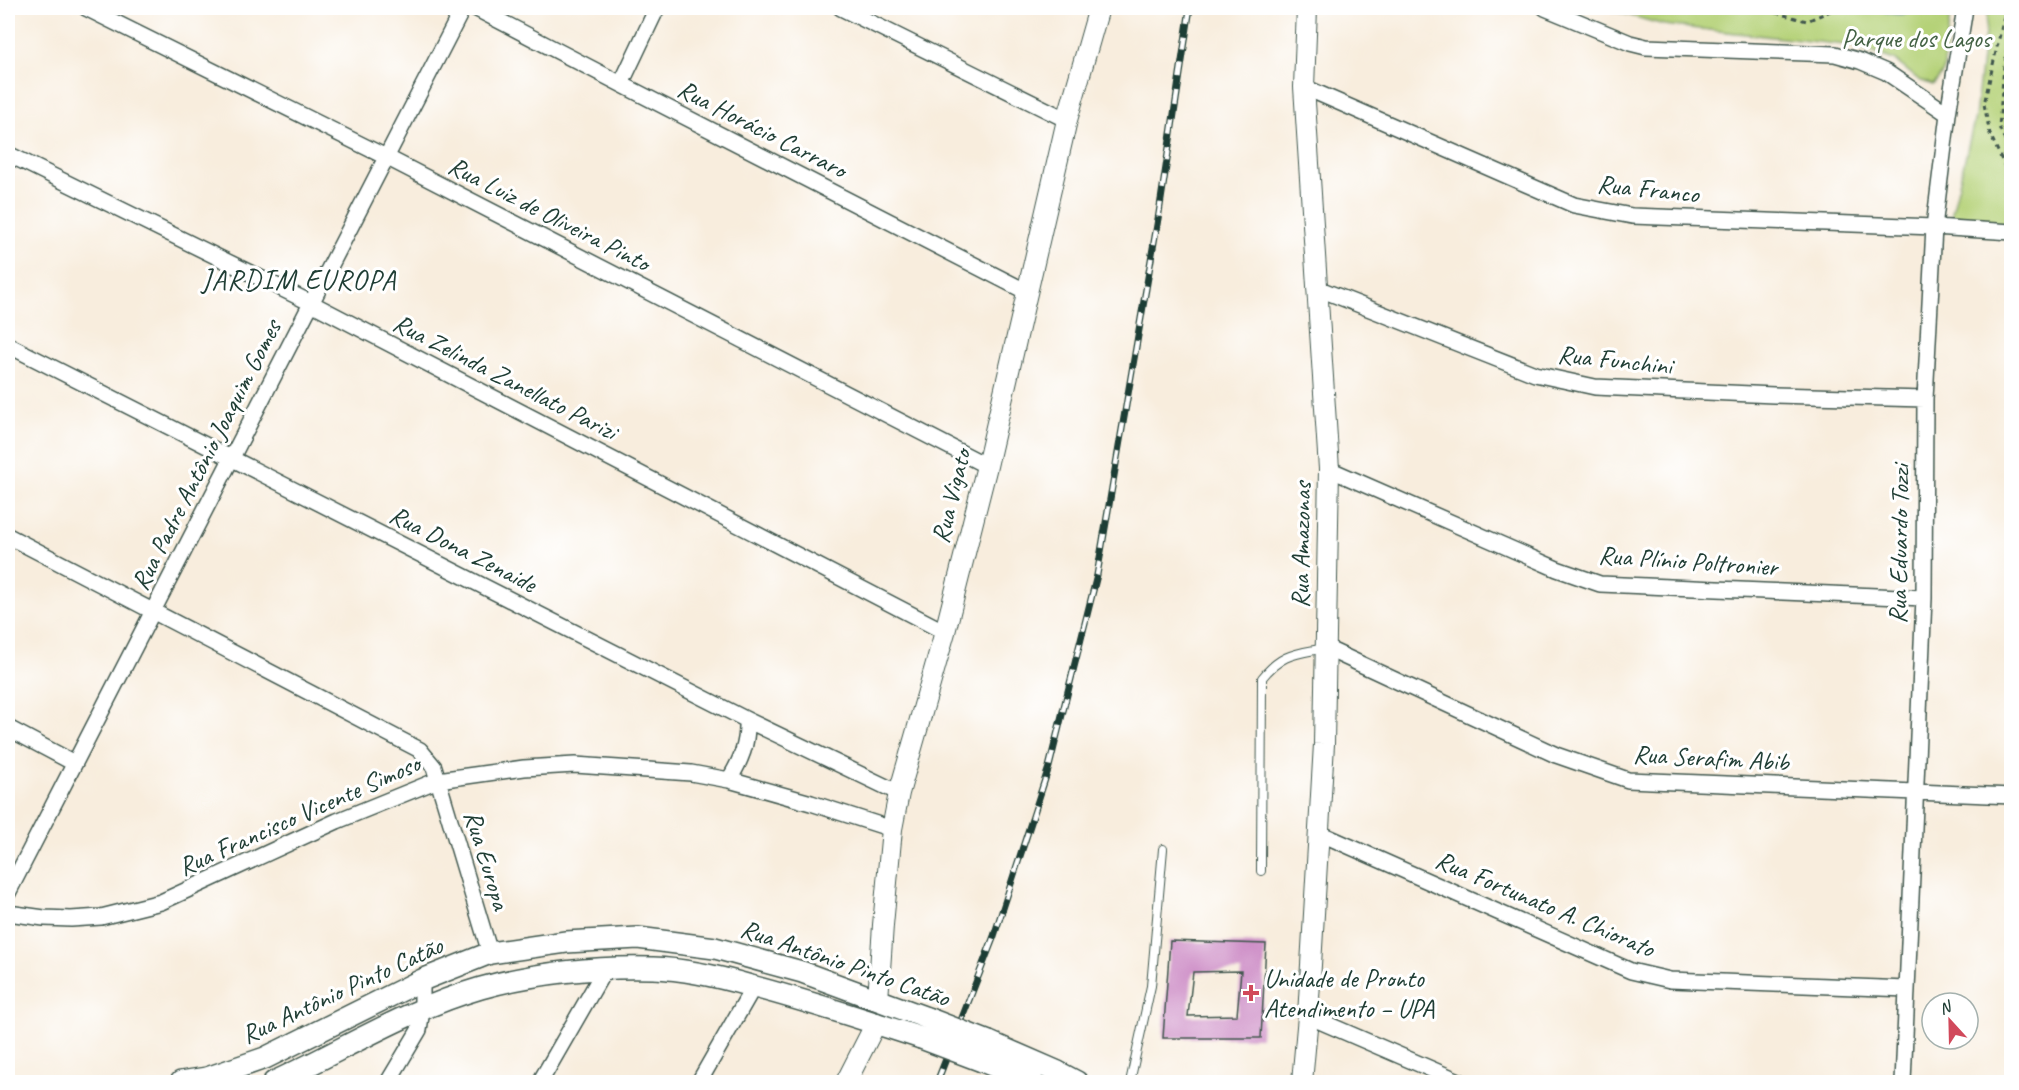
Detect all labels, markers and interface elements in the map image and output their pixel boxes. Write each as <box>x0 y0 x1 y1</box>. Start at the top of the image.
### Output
park label: Parque dos Lagos <box>1841 22 1993 55</box>
street label: Rua Horácio Carraro <box>672 72 855 187</box>
street label: Rua Luiz de Oliveira Pinto <box>443 149 658 280</box>
street label: Rua Franco <box>1596 167 1702 211</box>
district label: JARDIM EUROPA <box>200 262 397 297</box>
street label: Rua Zelinda Zanellato Parizi <box>388 306 625 449</box>
street label: Rua Padre Antônio Joaquim Gomes <box>123 313 289 596</box>
street label: Rua Funchini <box>1556 338 1677 383</box>
street label: Rua Vigato <box>923 443 979 546</box>
street label: Rua Eduardo Tozzi <box>1881 461 1917 624</box>
street label: Rua Amazonas <box>1283 480 1319 608</box>
street label: Rua Dona Zenaide <box>384 498 543 601</box>
street label: Rua Plínio Poltronier <box>1597 538 1781 584</box>
street label: Rua Serafim Abib <box>1632 737 1791 779</box>
street label: Rua Francisco Vicente Simoso <box>173 746 428 883</box>
street label: Rua Europa <box>456 807 518 915</box>
street label: Rua Fortunato A. Chiorato <box>1431 843 1661 966</box>
street label: Rua Antônio Pinto Catão <box>736 912 955 1015</box>
street label: Rua Antônio Pinto Catão <box>236 928 450 1051</box>
place label: Unidade de Pronto Atendimento – UPA <box>1264 962 1435 1025</box>
marker: Unidade de Pronto Atendimento – UPA <box>1242 984 1260 1002</box>
north arrow <box>1920 991 1980 1051</box>
text: N <box>1936 996 1956 1019</box>

